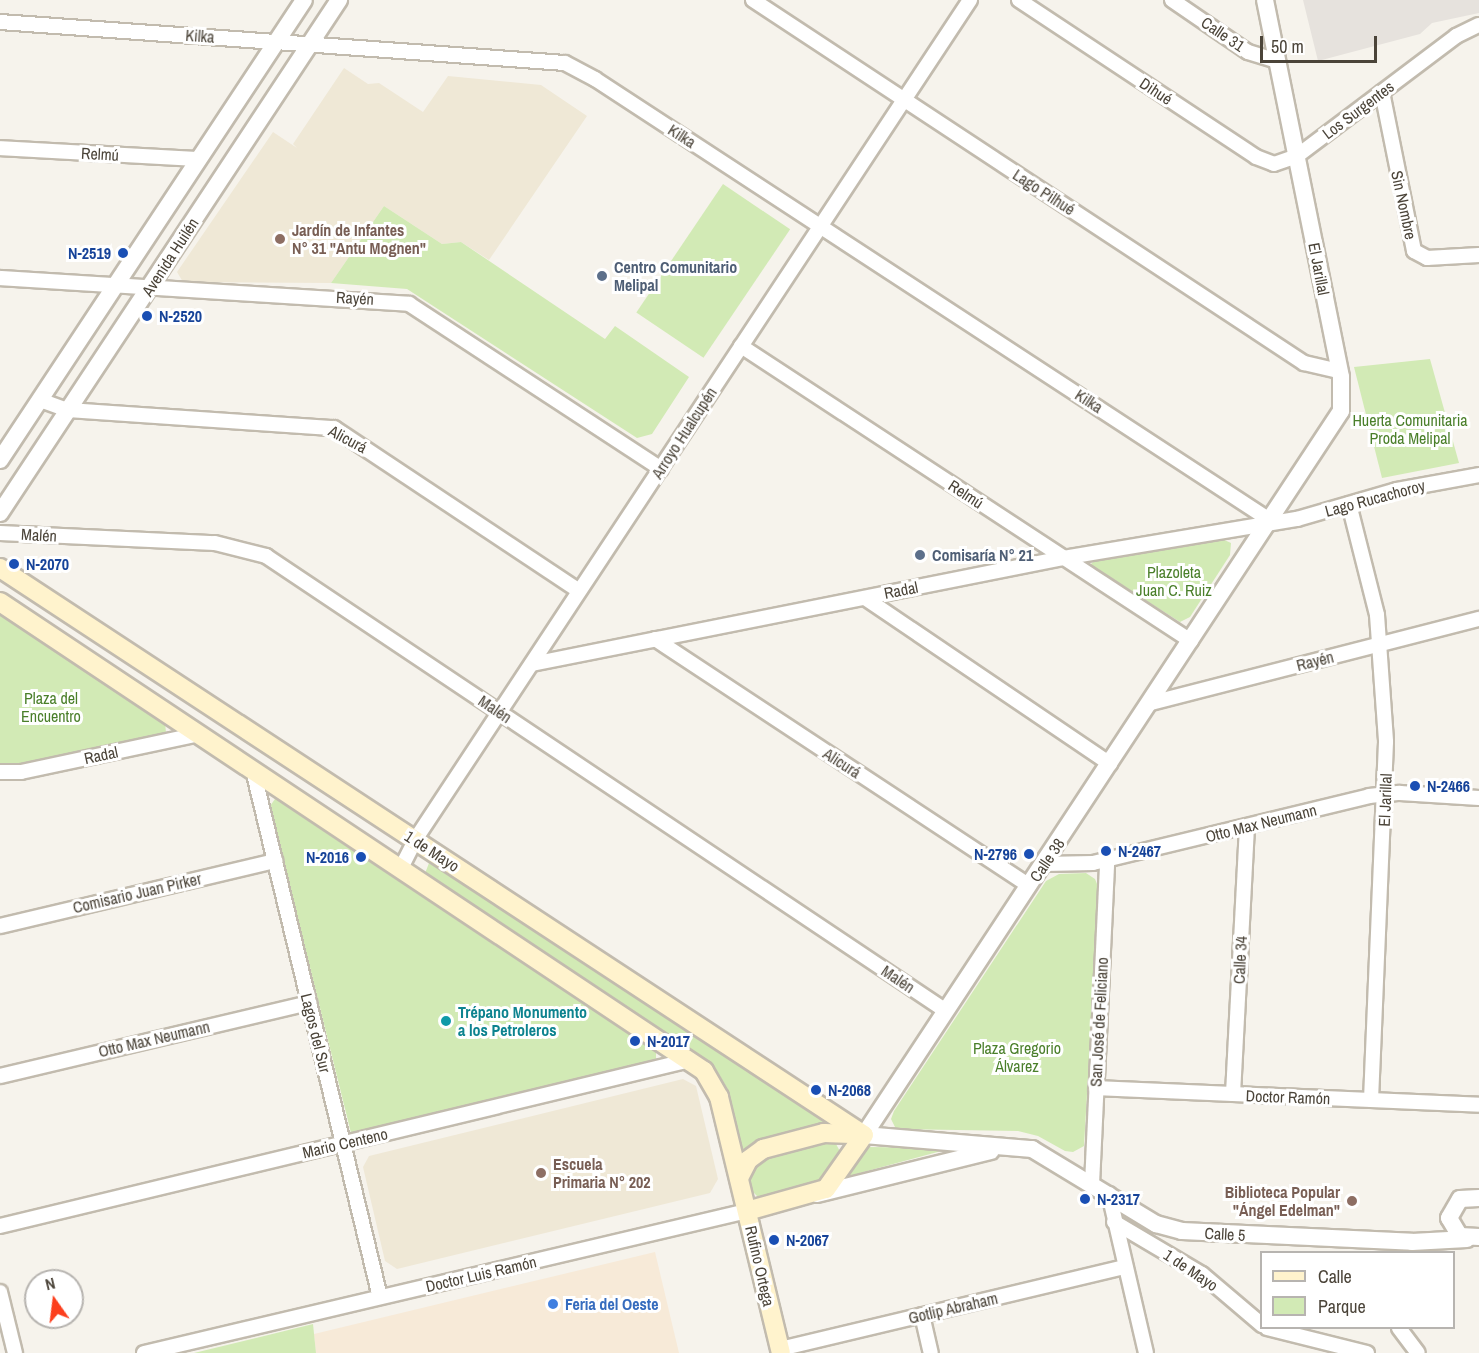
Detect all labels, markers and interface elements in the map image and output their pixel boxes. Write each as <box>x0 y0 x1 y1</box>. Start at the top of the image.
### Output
street label: Calle 31 <box>1198 13 1248 55</box>
scale bar <box>1263 24 1380 62</box>
street label: Kilka <box>185 25 215 47</box>
text: 50 m <box>1271 34 1304 59</box>
street label: Dihué <box>1136 73 1176 109</box>
street label: Los Surgentes <box>1318 77 1398 143</box>
street label: Kilka <box>665 120 699 152</box>
street label: Relmú <box>81 143 119 165</box>
street label: Lago Pilhué <box>1009 165 1079 219</box>
street label: Sin Nombre <box>1387 169 1421 241</box>
street label: Avenida Huilén <box>138 214 202 300</box>
place label: Jardín de Infantes N° 31 "Antu Mognen" <box>292 220 426 258</box>
marker: Jardín de Infantes N° 31 "Antu Mognen" <box>273 232 287 246</box>
street label: El Jarillal <box>1304 241 1334 297</box>
place label: N-2519 <box>68 243 111 263</box>
marker: N-2519 <box>116 246 130 260</box>
place label: Centro Comunitario Melipal <box>614 257 737 295</box>
marker: Centro Comunitario Melipal <box>595 269 609 283</box>
street label: Rayén <box>336 287 374 309</box>
place label: N-2520 <box>159 306 202 326</box>
marker: N-2520 <box>140 309 154 323</box>
street label: Arroyo Hualcupén <box>647 384 721 482</box>
street label: Kilka <box>1072 385 1106 417</box>
park label: Huerta Comunitaria Proda Melipal <box>1352 410 1468 448</box>
street label: Alicurá <box>325 421 371 457</box>
street label: Lago Rucachoroy <box>1323 475 1427 521</box>
street label: Relmú <box>945 476 987 512</box>
street label: Malén <box>21 524 57 546</box>
place label: Comisaría N° 21 <box>932 545 1033 565</box>
marker: Comisaría N° 21 <box>913 548 927 562</box>
place label: N-2070 <box>26 554 69 574</box>
marker: N-2070 <box>7 557 21 571</box>
park label: Plazoleta Juan C. Ruiz <box>1136 562 1212 600</box>
street label: Radal <box>882 577 920 603</box>
street label: Rayén <box>1294 647 1336 675</box>
park label: Plaza del Encuentro <box>21 688 81 726</box>
street label: Malén <box>475 691 515 727</box>
street label: Radal <box>82 742 120 768</box>
street label: Alicurá <box>820 744 864 782</box>
street label: El Jarillal <box>1374 773 1396 827</box>
place label: N-2466 <box>1427 776 1470 796</box>
marker: N-2466 <box>1408 779 1422 793</box>
street label: Otto Max Neumann <box>1203 800 1319 846</box>
street label: 1 de Mayo <box>401 826 463 876</box>
street label: Calle 38 <box>1026 835 1068 885</box>
place label: N-2467 <box>1118 841 1161 861</box>
place label: N-2796 <box>974 844 1017 864</box>
marker: N-2467 <box>1099 844 1113 858</box>
place label: N-2016 <box>306 847 349 867</box>
marker: N-2796 <box>1022 847 1036 861</box>
marker: N-2016 <box>354 850 368 864</box>
street label: Comisario Juan Pirker <box>71 869 203 917</box>
street label: Calle 34 <box>1229 935 1251 985</box>
street label: San José de Feliciano <box>1086 957 1112 1087</box>
street label: Malén <box>878 961 918 997</box>
street label: Lagos del Sur <box>297 991 335 1075</box>
place label: Trépano Monumento a los Petroleros <box>458 1002 587 1040</box>
marker: Trépano Monumento a los Petroleros <box>439 1014 453 1028</box>
street label: Otto Max Neumann <box>96 1017 212 1061</box>
place label: N-2017 <box>647 1031 690 1051</box>
marker: N-2017 <box>628 1034 642 1048</box>
park label: Plaza Gregorio Álvarez <box>973 1038 1061 1076</box>
place label: N-2068 <box>828 1080 871 1100</box>
marker: N-2068 <box>809 1083 823 1097</box>
street label: Doctor Ramón <box>1245 1086 1331 1108</box>
street label: Mario Centeno <box>301 1124 389 1162</box>
place label: Escuela Primaria N° 202 <box>553 1154 651 1192</box>
marker: Escuela Primaria N° 202 <box>534 1166 548 1180</box>
place label: Biblioteca Popular "Ángel Edelman" <box>1225 1182 1340 1220</box>
place label: N-2317 <box>1097 1189 1140 1209</box>
marker: N-2317 <box>1078 1192 1092 1206</box>
marker: Biblioteca Popular "Ángel Edelman" <box>1345 1194 1359 1208</box>
street label: Calle 5 <box>1204 1223 1246 1245</box>
street label: Rufino Ortega <box>741 1224 779 1308</box>
place label: N-2067 <box>786 1230 829 1250</box>
marker: N-2067 <box>767 1233 781 1247</box>
street label: 1 de Mayo <box>1160 1245 1222 1295</box>
legend <box>1260 1251 1455 1329</box>
street label: Doctor Luis Ramón <box>424 1252 538 1296</box>
text: Calle <box>1318 1264 1352 1289</box>
north arrow <box>24 1269 84 1329</box>
text: N <box>43 1272 57 1295</box>
street label: Gotlip Abraham <box>906 1288 1000 1328</box>
place label: Feria del Oeste <box>565 1294 658 1314</box>
text: Parque <box>1318 1294 1366 1319</box>
marker: Feria del Oeste <box>546 1297 560 1311</box>

